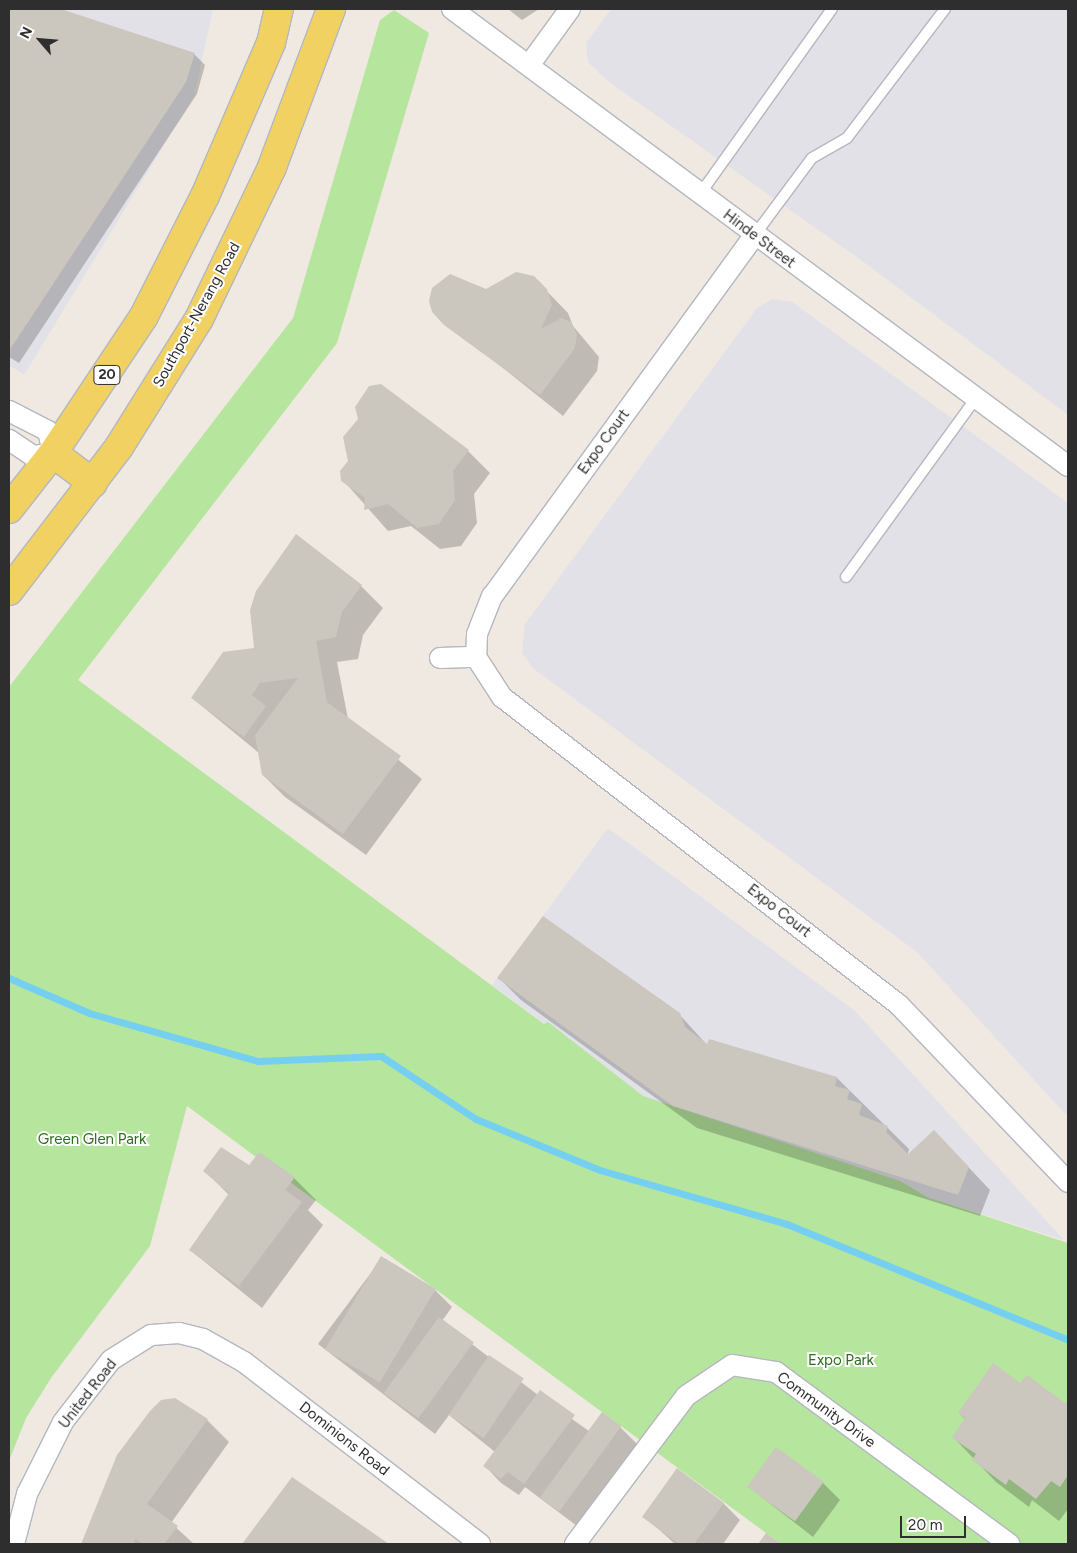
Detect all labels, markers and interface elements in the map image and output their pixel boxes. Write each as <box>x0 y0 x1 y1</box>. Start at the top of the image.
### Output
north arrow <box>15 15 65 65</box>
text: N <box>16 24 36 42</box>
street label: Hinde Street <box>719 206 799 272</box>
street label: Southport-Nerang Road <box>150 239 244 391</box>
road number: 20 <box>93 364 121 386</box>
street label: Expo Court <box>574 406 634 478</box>
street label: Expo Court <box>744 881 814 941</box>
park label: Green Glen Park <box>38 1131 146 1149</box>
park label: Expo Park <box>808 1352 874 1370</box>
street label: United Road <box>55 1356 121 1432</box>
street label: Community Drive <box>773 1368 879 1452</box>
street label: Dominions Road <box>295 1398 393 1480</box>
scale bar <box>902 1506 968 1538</box>
text: 20 m <box>908 1516 942 1534</box>

